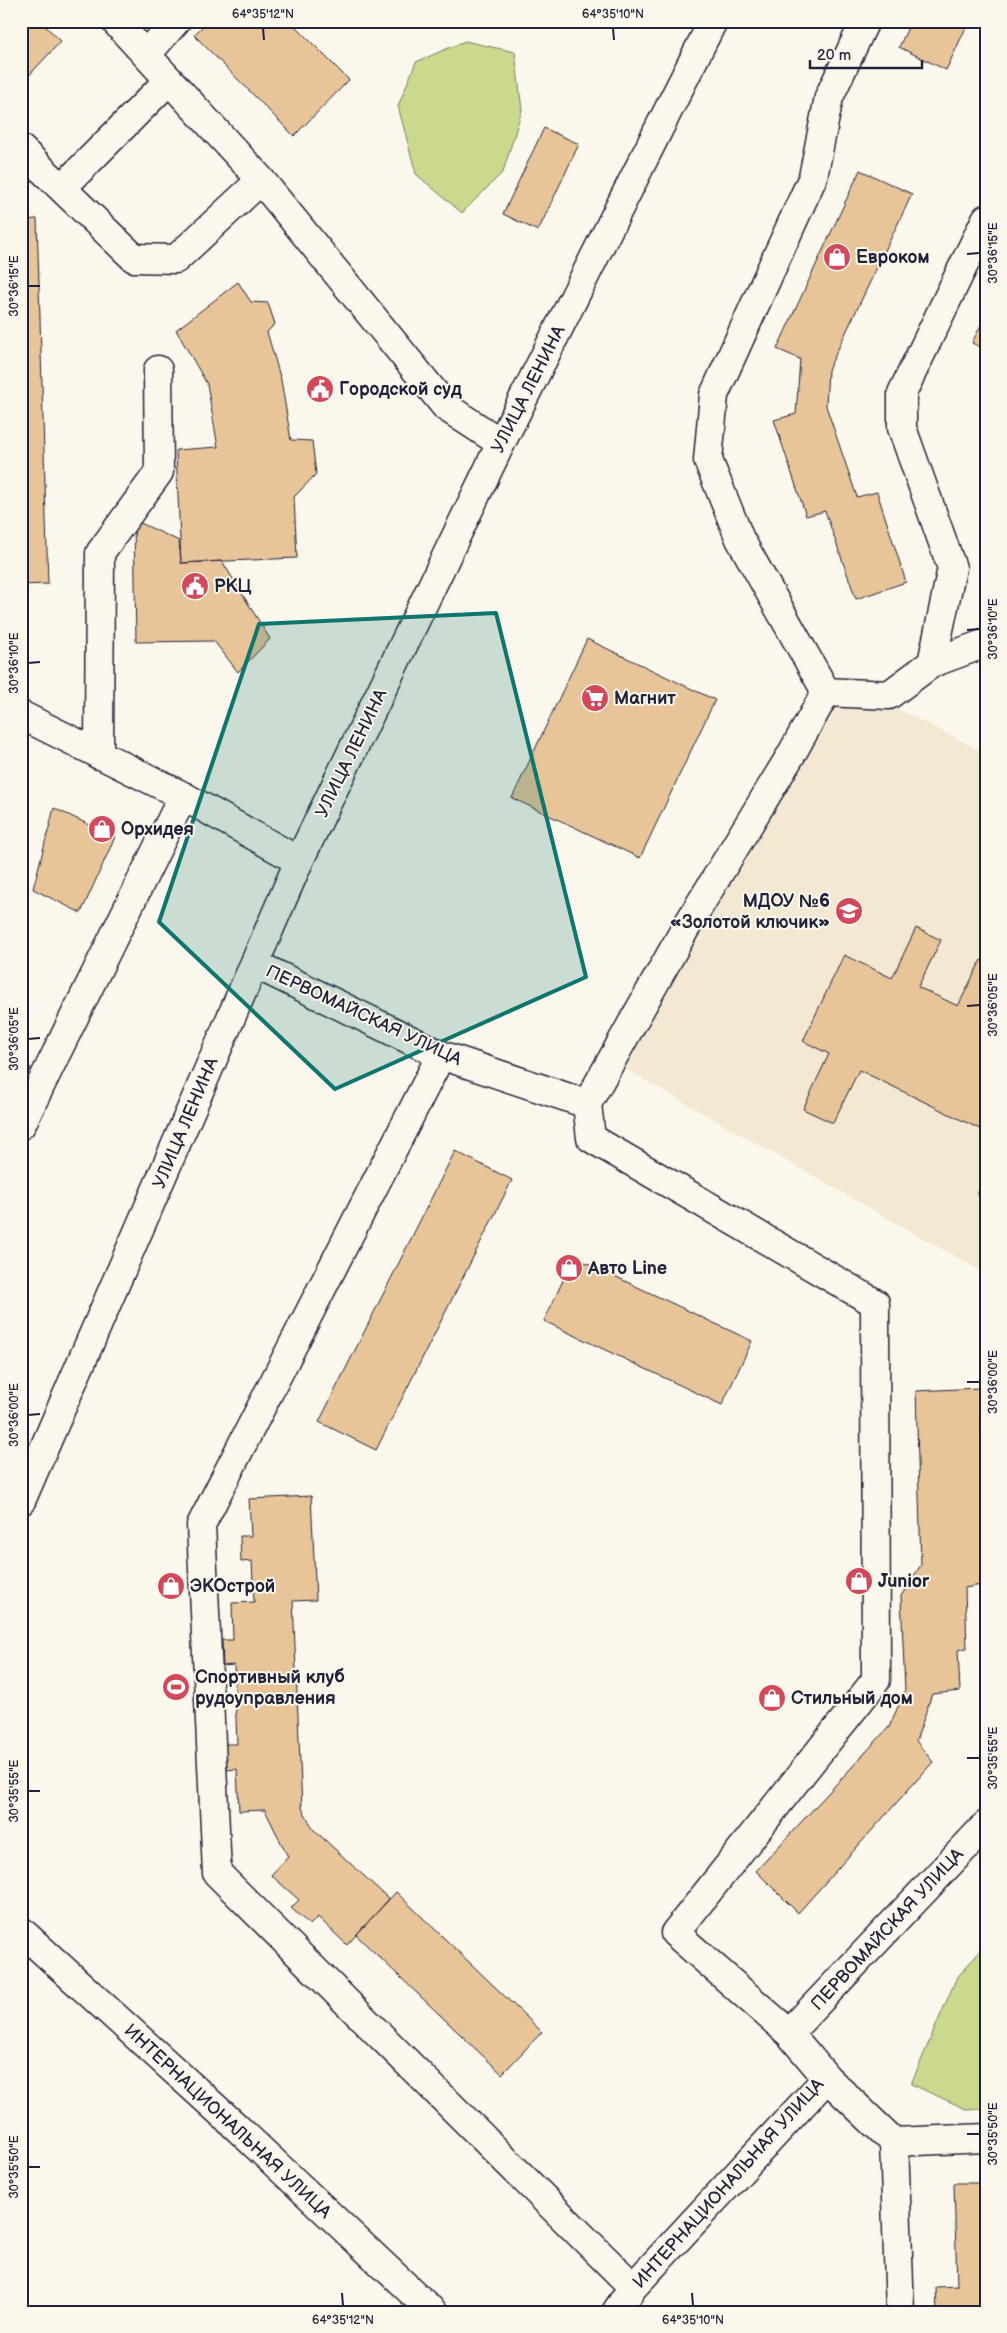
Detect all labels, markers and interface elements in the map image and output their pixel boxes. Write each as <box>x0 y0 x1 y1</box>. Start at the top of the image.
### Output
text: 64°35'12"N <box>232 7 294 22</box>
text: 64°35'10"N <box>582 7 644 22</box>
scale bar <box>810 38 922 70</box>
text: 20 m <box>817 46 851 65</box>
text: 30°36'15"E <box>986 222 1001 284</box>
shop icon: Евроком <box>822 242 852 272</box>
place label: Евроком <box>856 247 929 268</box>
text: 30°36'15"E <box>7 255 22 317</box>
street label: УЛИЦА ЛЕНИНА <box>487 322 570 456</box>
public building icon: Городской суд <box>305 374 335 404</box>
place label: Городской суд <box>339 379 462 400</box>
public building icon: РКЦ <box>180 571 210 601</box>
place label: РКЦ <box>214 576 252 597</box>
text: 30°36'10"E <box>986 598 1001 660</box>
text: 30°36'10"E <box>7 632 22 694</box>
supermarket icon: Магнит <box>580 683 610 713</box>
street label: УЛИЦА ЛЕНИНА <box>311 686 392 821</box>
place label: Магнит <box>614 688 676 709</box>
shop icon: Орхидея <box>87 814 117 844</box>
place label: Орхидея <box>121 819 194 840</box>
place label: МДОУ №6 «Золотой ключик» <box>670 891 830 933</box>
school or university icon: МДОУ №6 «Золотой ключик» <box>834 896 864 926</box>
street label: ПЕРВОМАЙСКАЯ УЛИЦА <box>263 961 465 1070</box>
text: 30°36'05"E <box>986 973 1001 1037</box>
text: 30°36'05"E <box>7 1007 22 1071</box>
street label: УЛИЦА ЛЕНИНА <box>148 1054 223 1192</box>
shop icon: Авто Line <box>554 1253 584 1283</box>
place label: Авто Line <box>587 1258 667 1279</box>
text: 30°36'00"E <box>986 1350 1001 1414</box>
text: 30°36'00"E <box>7 1383 22 1447</box>
shop icon: Junior <box>844 1566 874 1596</box>
shop icon: ЭКОстрой <box>156 1571 186 1601</box>
place label: Junior <box>878 1571 930 1592</box>
place label: ЭКОстрой <box>190 1576 275 1597</box>
place label: Спортивный клуб рудоуправления <box>195 1667 345 1709</box>
sports icon: Спортивный клуб рудоуправления <box>161 1672 191 1702</box>
shop icon: Стильный дом <box>757 1683 787 1713</box>
place label: Стильный дом <box>791 1688 913 1709</box>
text: 30°35'55"E <box>986 1726 1001 1790</box>
text: 30°35'55"E <box>7 1759 22 1823</box>
street label: ПЕРВОМАЙСКАЯ УЛИЦА <box>807 1844 968 2015</box>
street label: ИНТЕРНАЦИОНАЛЬНАЯ УЛИЦА <box>120 2020 335 2223</box>
street label: ИНТЕРНАЦИОНАЛЬНАЯ УЛИЦА <box>629 2074 828 2293</box>
text: 30°35'50"E <box>986 2102 1001 2166</box>
text: 30°35'50"E <box>7 2135 22 2199</box>
text: 64°35'12"N <box>312 2313 374 2328</box>
text: 64°35'10"N <box>662 2313 724 2328</box>

